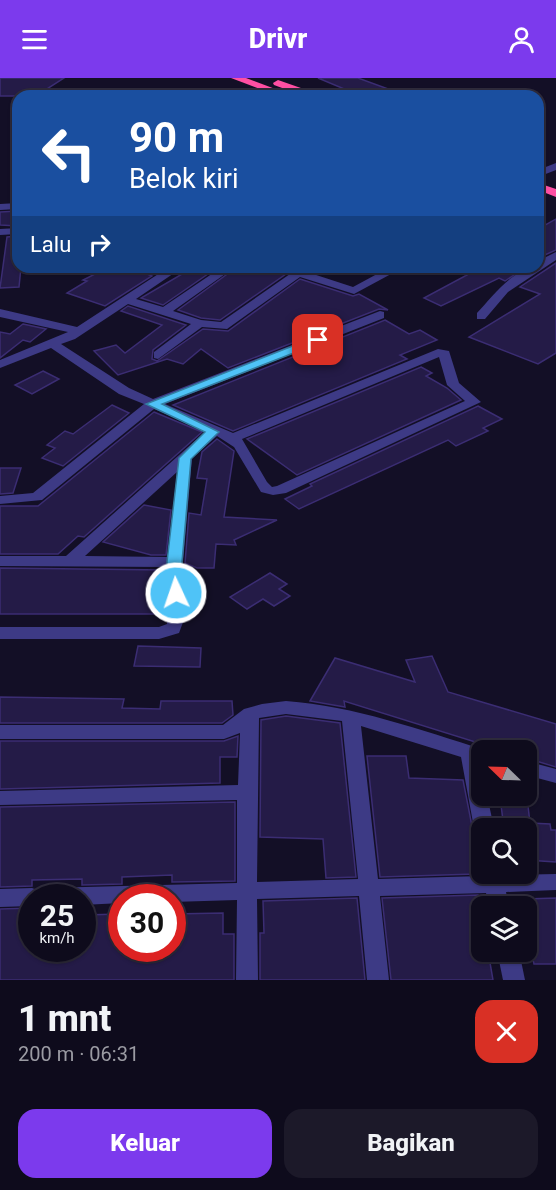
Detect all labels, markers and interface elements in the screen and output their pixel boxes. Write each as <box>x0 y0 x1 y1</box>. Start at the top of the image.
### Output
icon: menu <box>18 23 51 56</box>
text: Drivr <box>249 23 307 55</box>
icon: person <box>505 23 538 56</box>
text: 90 m <box>129 113 224 162</box>
icon: left <box>30 114 108 192</box>
text: Belok kiri <box>129 163 238 195</box>
icon: right <box>83 228 116 261</box>
text: Lalu <box>30 232 71 257</box>
pin <box>292 314 343 365</box>
icon: arrive <box>301 323 334 356</box>
position arrow <box>144 561 208 625</box>
north arrow <box>471 740 537 806</box>
map controls <box>471 740 537 962</box>
button: search <box>471 818 537 884</box>
speed limit sign: 30 <box>108 884 186 962</box>
button: layers <box>471 896 537 962</box>
text: 25 <box>40 898 74 933</box>
text: km/h <box>39 929 75 947</box>
text: 1 mnt <box>18 998 111 1040</box>
button: close <box>475 1000 538 1063</box>
text: 200 m · 06:31 <box>18 1042 139 1066</box>
button: Keluar <box>18 1109 272 1178</box>
button: Bagikan <box>284 1109 538 1178</box>

